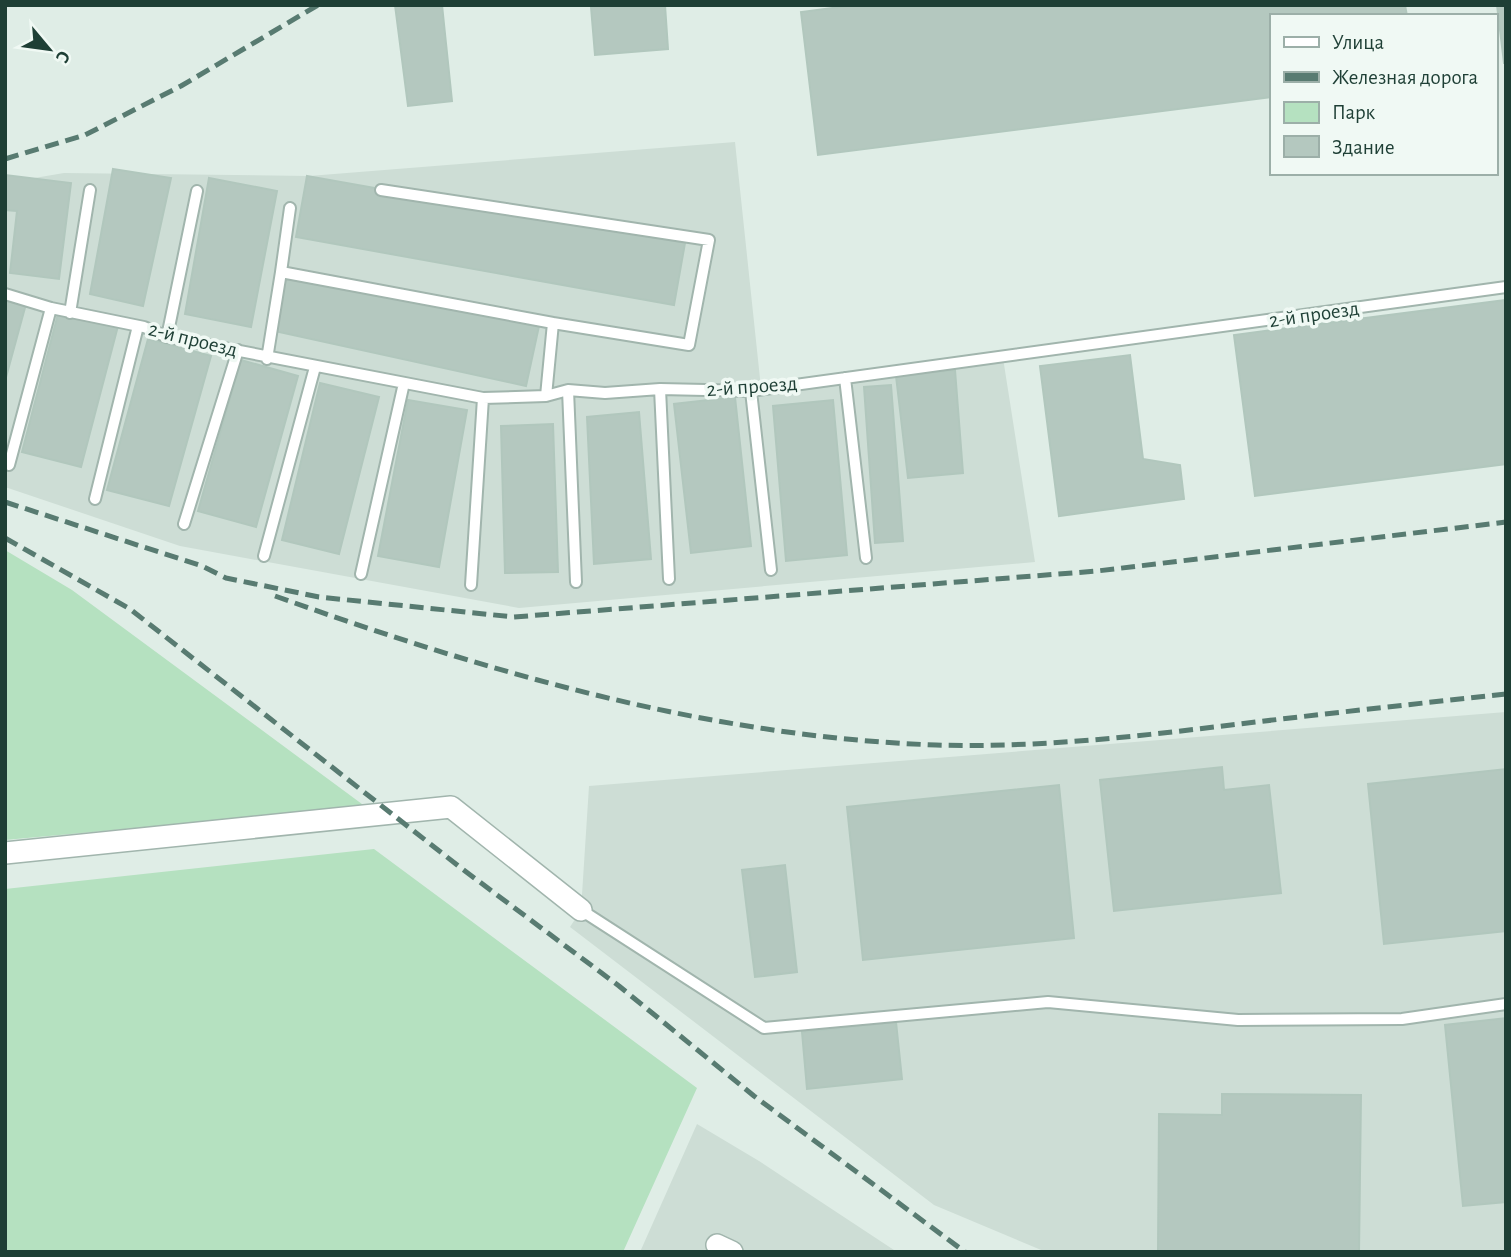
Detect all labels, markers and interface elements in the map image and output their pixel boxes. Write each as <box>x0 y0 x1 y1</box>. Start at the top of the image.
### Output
north arrow <box>14 14 84 84</box>
legend <box>1270 14 1497 175</box>
text: Улица <box>1332 32 1385 53</box>
text: С <box>52 47 73 66</box>
text: Железная дорога <box>1332 67 1479 88</box>
text: Парк <box>1332 102 1376 123</box>
text: Здание <box>1332 137 1395 158</box>
street label: 2-й проезд <box>1268 298 1361 331</box>
street label: 2-й проезд <box>146 318 240 361</box>
street label: 2-й проезд <box>706 373 798 400</box>

